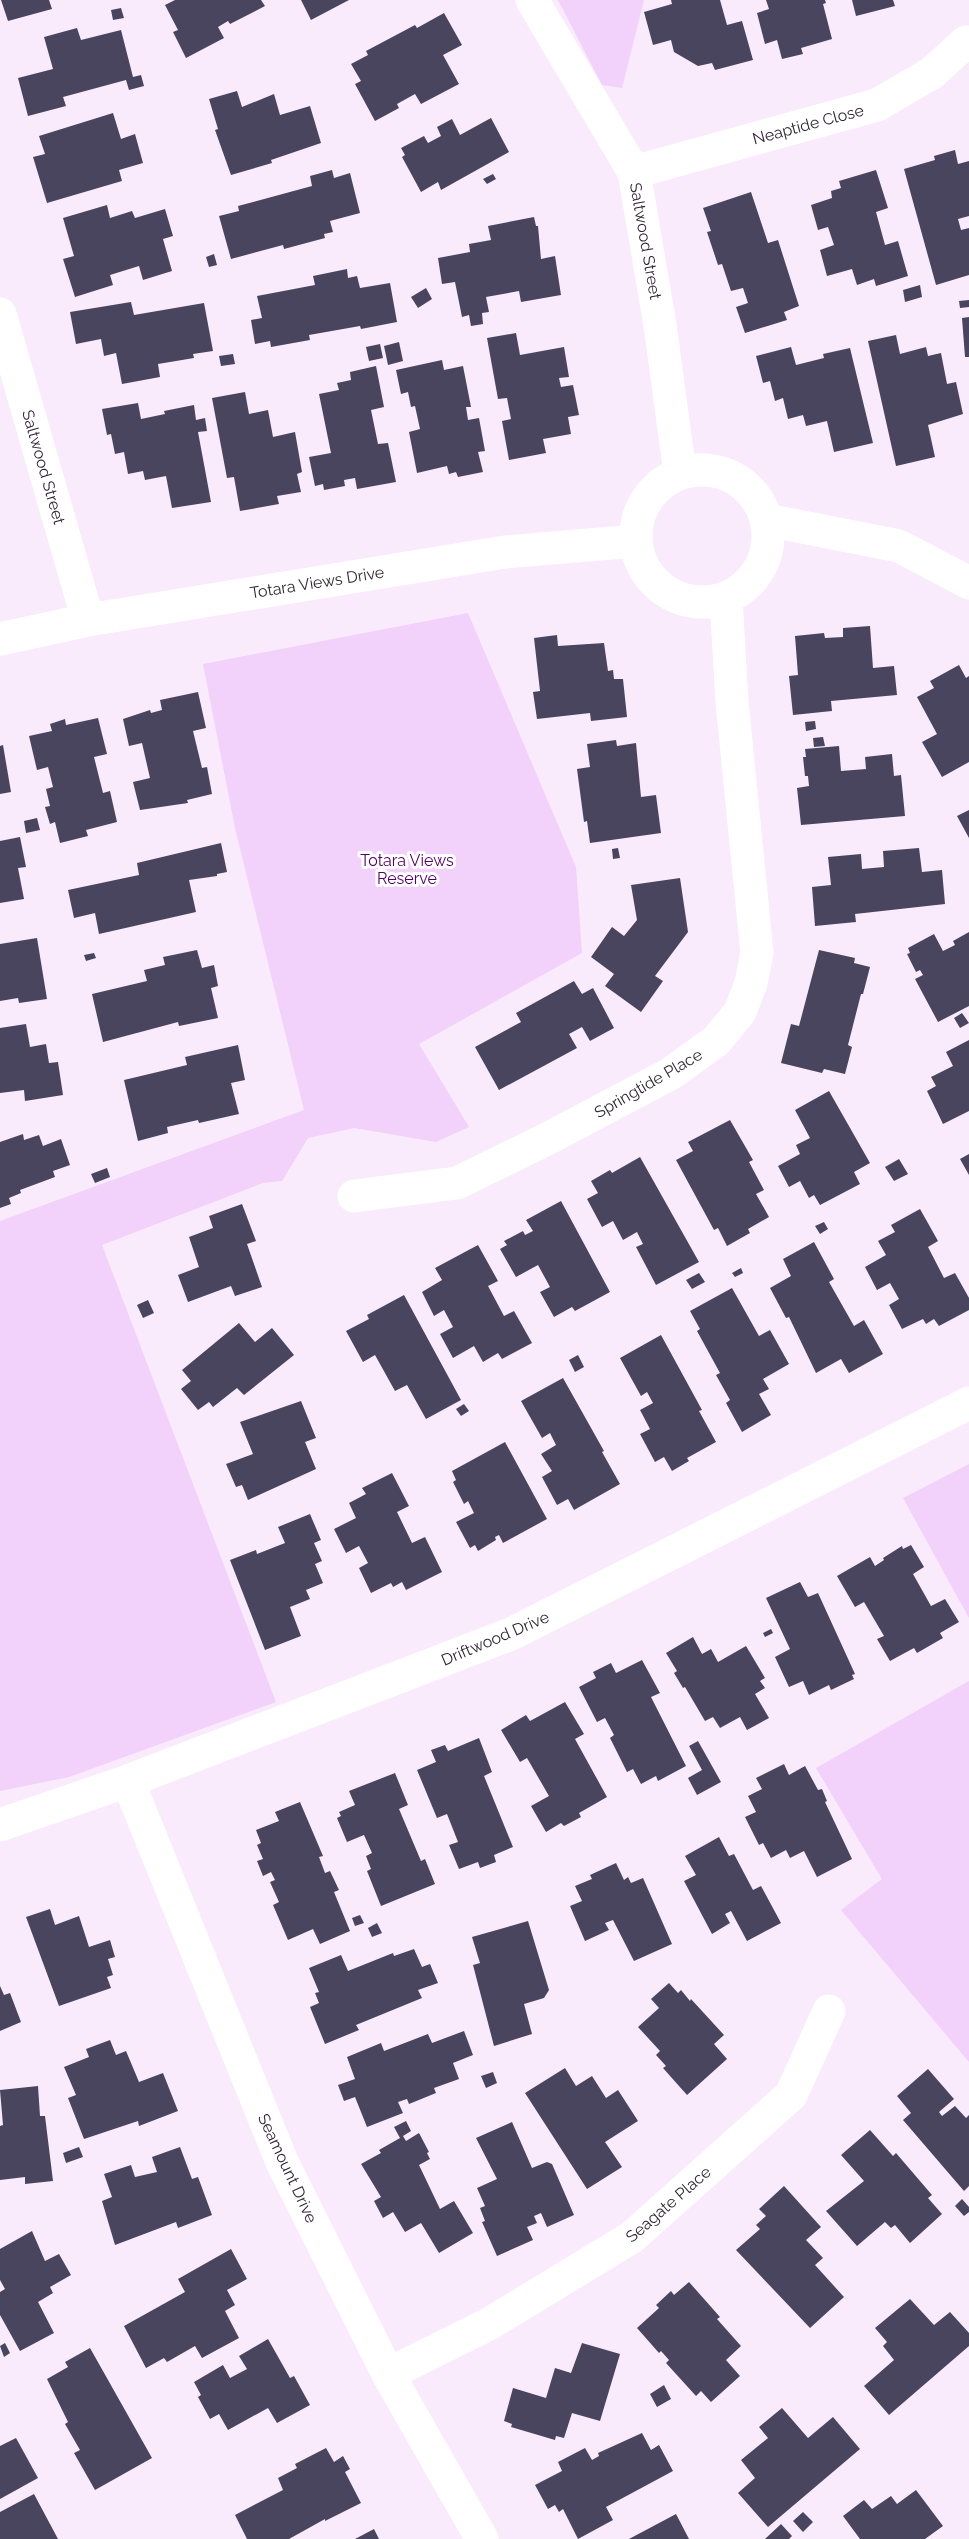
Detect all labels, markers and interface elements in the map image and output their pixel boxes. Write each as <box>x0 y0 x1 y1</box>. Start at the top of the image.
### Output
street label: Neaptide Close <box>750 101 866 148</box>
street label: Saltwood Street <box>626 181 665 302</box>
street label: Saltwood Street <box>18 408 69 527</box>
street label: Totara Views Drive <box>249 563 386 602</box>
park label: Totara Views Reserve <box>360 851 454 888</box>
street label: Springtide Place <box>591 1045 706 1122</box>
street label: Driftwood Drive <box>438 1607 552 1670</box>
street label: Seamount Drive <box>254 2111 321 2226</box>
street label: Seagate Place <box>622 2162 715 2246</box>

